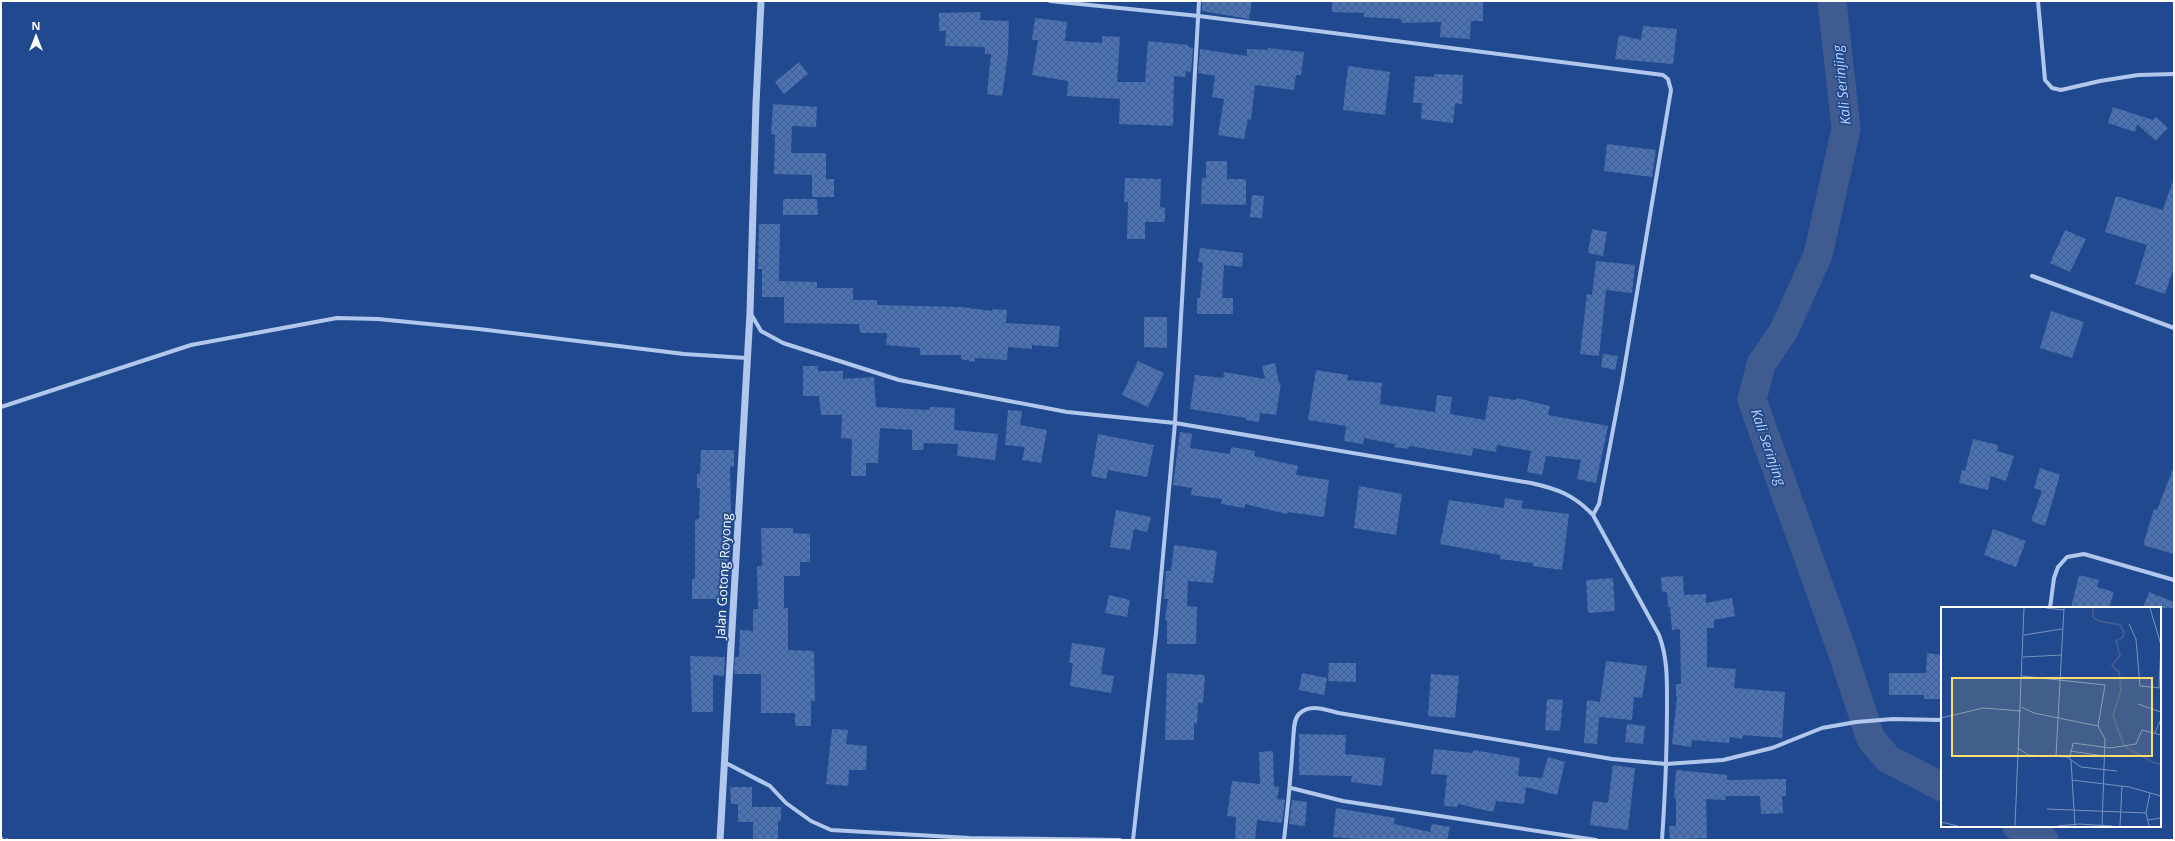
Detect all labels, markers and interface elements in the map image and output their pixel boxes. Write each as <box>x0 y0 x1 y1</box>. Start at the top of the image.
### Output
north arrow <box>16 16 56 56</box>
text: N <box>32 18 40 33</box>
water label: Kali Serinjing <box>1827 43 1855 126</box>
water label: Kali Serinjing <box>1747 406 1791 489</box>
street label: Jalan Gotong Royong <box>711 513 735 641</box>
inset map <box>1941 607 2161 827</box>

